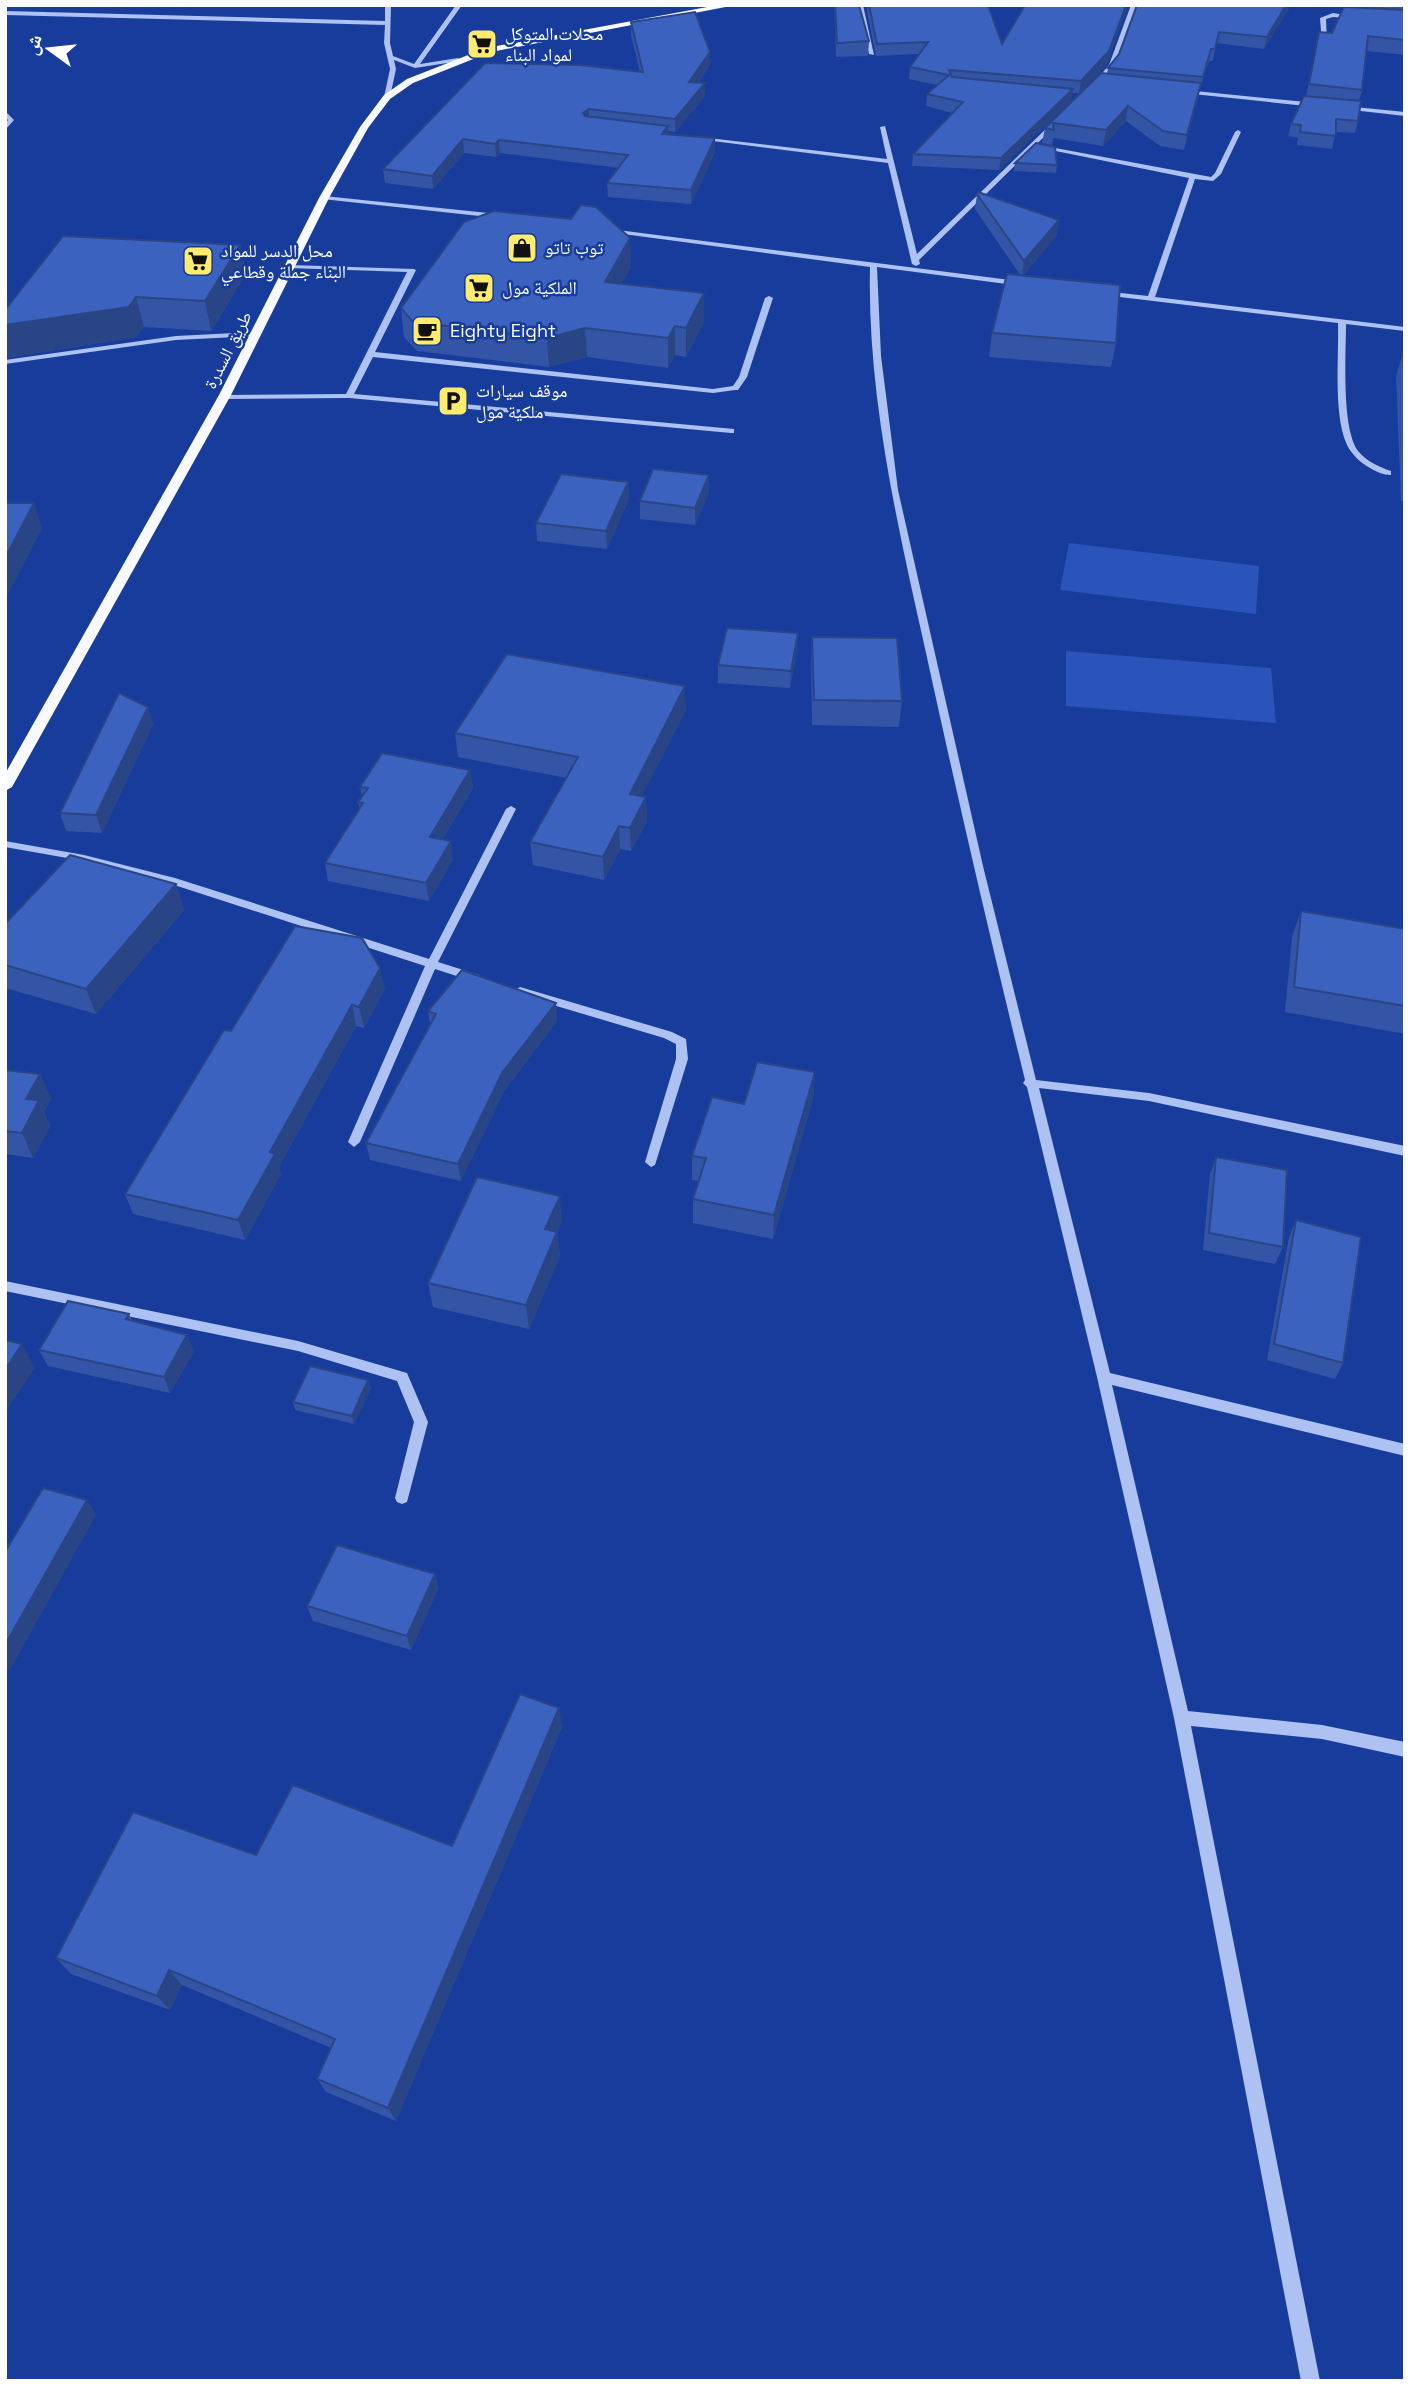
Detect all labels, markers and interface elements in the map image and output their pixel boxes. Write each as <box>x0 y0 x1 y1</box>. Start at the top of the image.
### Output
north arrow <box>14 14 84 84</box>
place label: محلات المتوكل لمواد البناء <box>505 22 603 66</box>
supermarket icon: محلات المتوكل لمواد البناء <box>465 27 499 61</box>
text: ش <box>18 32 48 58</box>
shop icon: توب تاتو <box>505 231 539 265</box>
place label: توب تاتو <box>545 236 603 259</box>
place label: محل الدسر للمواد البناء جملة وقطاعي <box>221 239 346 287</box>
supermarket icon: محل الدسر للمواد البناء جملة وقطاعي <box>181 244 215 278</box>
supermarket icon: الملكية مول <box>462 271 496 305</box>
place label: الملكية مول <box>502 276 577 299</box>
street label: طريق السدرة <box>198 307 257 393</box>
cafe icon: Eighty Eight <box>410 314 444 348</box>
place label: Eighty Eight <box>450 319 556 342</box>
place label: موقف سيارات ملكية مول <box>476 379 568 423</box>
parking icon: موقف سيارات ملكية مول <box>436 384 470 418</box>

